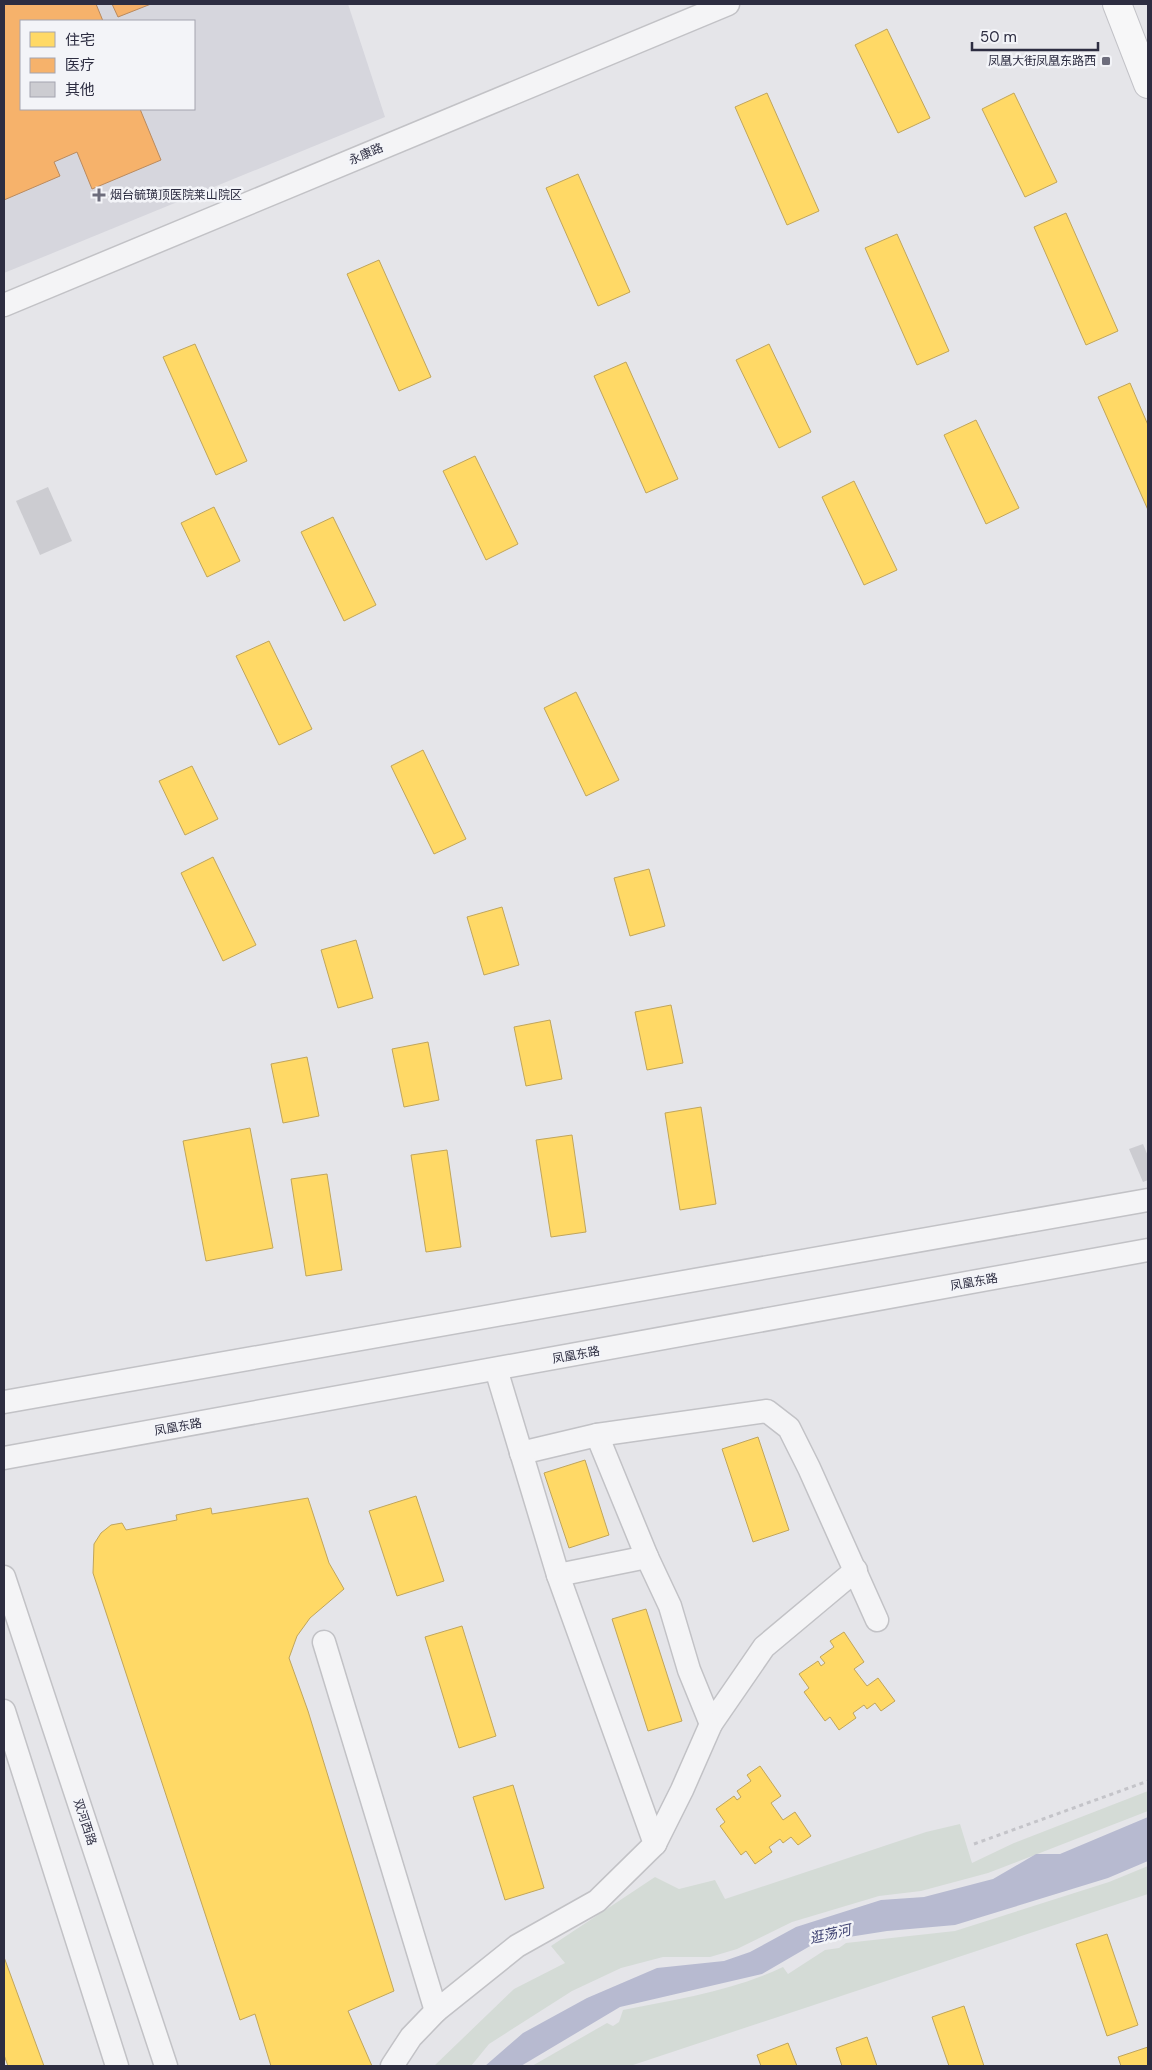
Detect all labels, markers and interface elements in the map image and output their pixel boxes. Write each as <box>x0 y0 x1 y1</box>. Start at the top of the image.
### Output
legend <box>20 20 195 110</box>
scale bar <box>972 20 1098 52</box>
text: 50 m <box>980 27 1017 47</box>
text: 住宅 <box>65 30 95 50</box>
place label: 凤凰大街凤凰东路西 <box>988 53 1096 69</box>
text: 医疗 <box>65 55 95 75</box>
marker: 凤凰大街凤凰东路西 <box>1100 55 1112 67</box>
text: 其他 <box>65 80 95 100</box>
street label: 永康路 <box>346 140 386 168</box>
place label: 烟台毓璜顶医院莱山院区 <box>110 187 242 203</box>
marker: 烟台毓璜顶医院莱山院区 <box>92 188 106 202</box>
street label: 凤凰东路 <box>949 1270 999 1294</box>
street label: 凤凰东路 <box>551 1343 601 1367</box>
street label: 凤凰东路 <box>153 1415 203 1439</box>
street label: 双河西路 <box>70 1797 100 1847</box>
water label: 逛荡河 <box>808 1920 855 1947</box>

